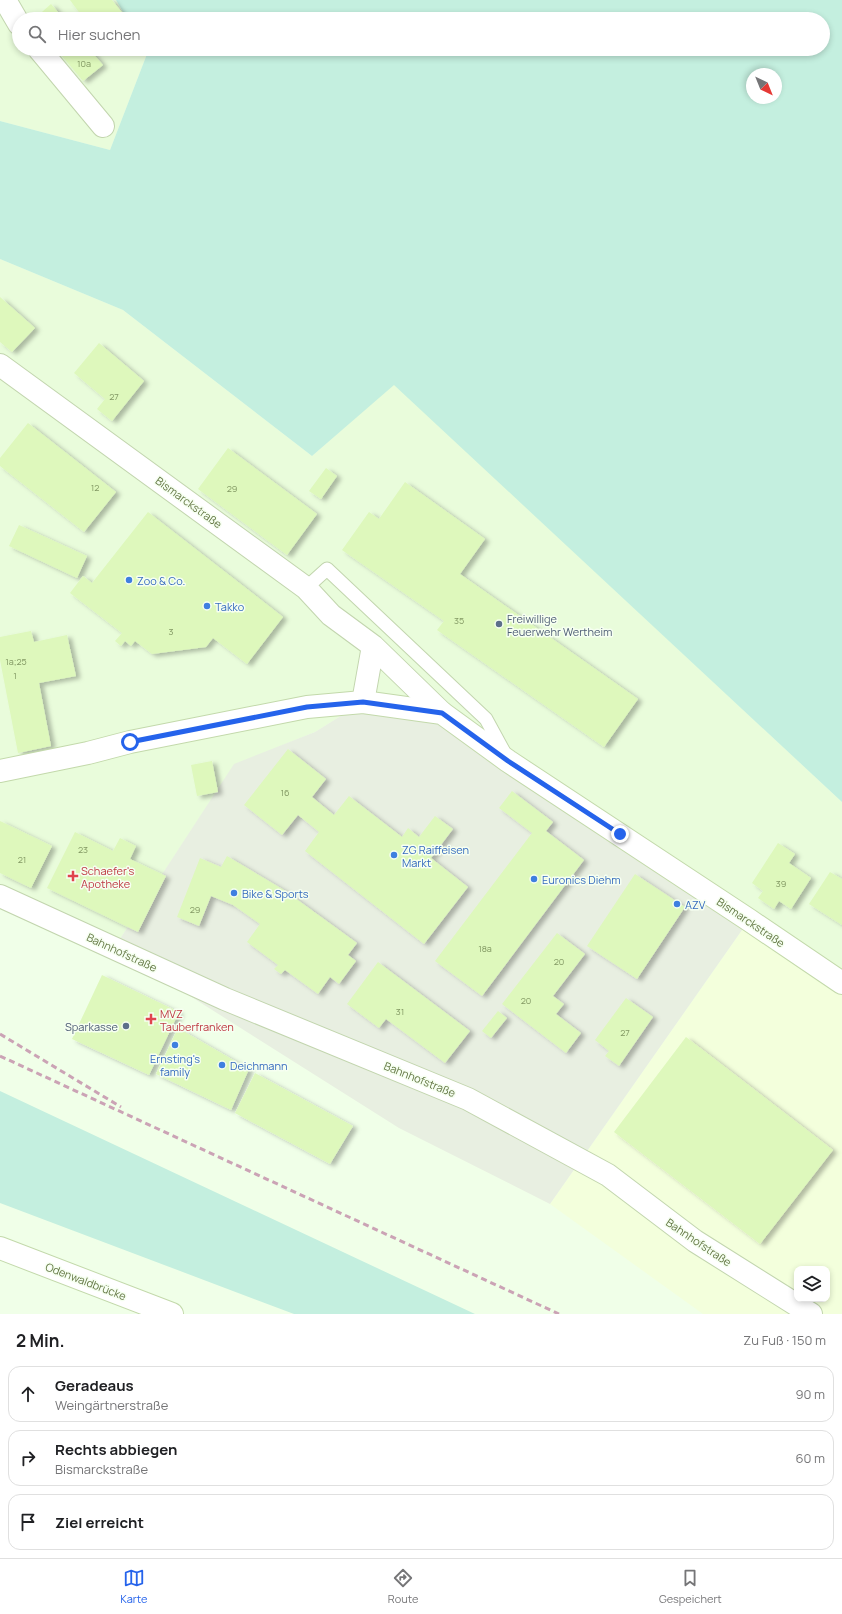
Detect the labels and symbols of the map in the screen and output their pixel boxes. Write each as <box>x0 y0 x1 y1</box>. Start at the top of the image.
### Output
house number: 10a <box>77 57 91 70</box>
north arrow <box>746 68 782 104</box>
house number: 27 <box>109 390 119 403</box>
street label: Bismarckstraße <box>153 473 226 532</box>
house number: 12 <box>91 481 99 494</box>
house number: 29 <box>227 482 237 495</box>
place label: Zoo & Co. <box>137 573 185 588</box>
marker: Zoo & Co. <box>124 575 134 585</box>
place label: Takko <box>215 599 245 614</box>
marker: Takko <box>202 601 212 611</box>
place label: Freiwillige Feuerwehr Wertheim <box>507 611 612 639</box>
house number: 35 <box>454 614 464 627</box>
marker: Freiwillige Feuerwehr Wertheim <box>494 619 504 629</box>
house number: 3 <box>169 625 174 638</box>
house number: 1a;25 <box>5 655 27 668</box>
house number: 1 <box>13 669 17 682</box>
route start <box>121 733 139 751</box>
house number: 16 <box>280 786 290 799</box>
route end <box>611 825 629 843</box>
place label: ZG Raiffeisen Markt <box>402 842 469 870</box>
house number: 23 <box>78 843 88 856</box>
marker: ZG Raiffeisen Markt <box>389 850 399 860</box>
house number: 21 <box>18 853 26 866</box>
place label: Schaefer's Apotheke <box>81 863 134 891</box>
marker: Schaefer's Apotheke <box>68 871 78 881</box>
place label: Euronics Diehm <box>542 872 621 887</box>
marker: Euronics Diehm <box>529 874 539 884</box>
house number: 39 <box>776 877 786 890</box>
place label: Bike & Sports <box>242 886 309 901</box>
marker: Bike & Sports <box>229 888 239 898</box>
street label: Bismarckstraße <box>714 894 788 951</box>
place label: AZV <box>685 897 706 912</box>
marker: AZV <box>672 899 682 909</box>
house number: 29 <box>190 903 200 916</box>
street label: Bahnhofstraße <box>84 929 160 975</box>
house number: 18a <box>478 942 492 955</box>
house number: 20 <box>554 955 564 968</box>
house number: 20 <box>521 994 531 1007</box>
house number: 31 <box>396 1005 404 1018</box>
place label: MVZ Tauberfranken <box>160 1006 234 1034</box>
marker: MVZ Tauberfranken <box>145 1013 157 1025</box>
place label: Sparkasse <box>65 1019 119 1034</box>
marker: Sparkasse <box>121 1021 131 1031</box>
house number: 27 <box>620 1026 630 1039</box>
marker: Ernsting's family <box>170 1040 180 1050</box>
place label: Ernsting's family <box>150 1051 200 1079</box>
place label: Deichmann <box>230 1058 288 1073</box>
street label: Bahnhofstraße <box>382 1058 459 1100</box>
marker: Deichmann <box>217 1060 227 1070</box>
street label: Bahnhofstraße <box>663 1215 735 1270</box>
street label: Odenwaldbrücke <box>43 1259 129 1304</box>

